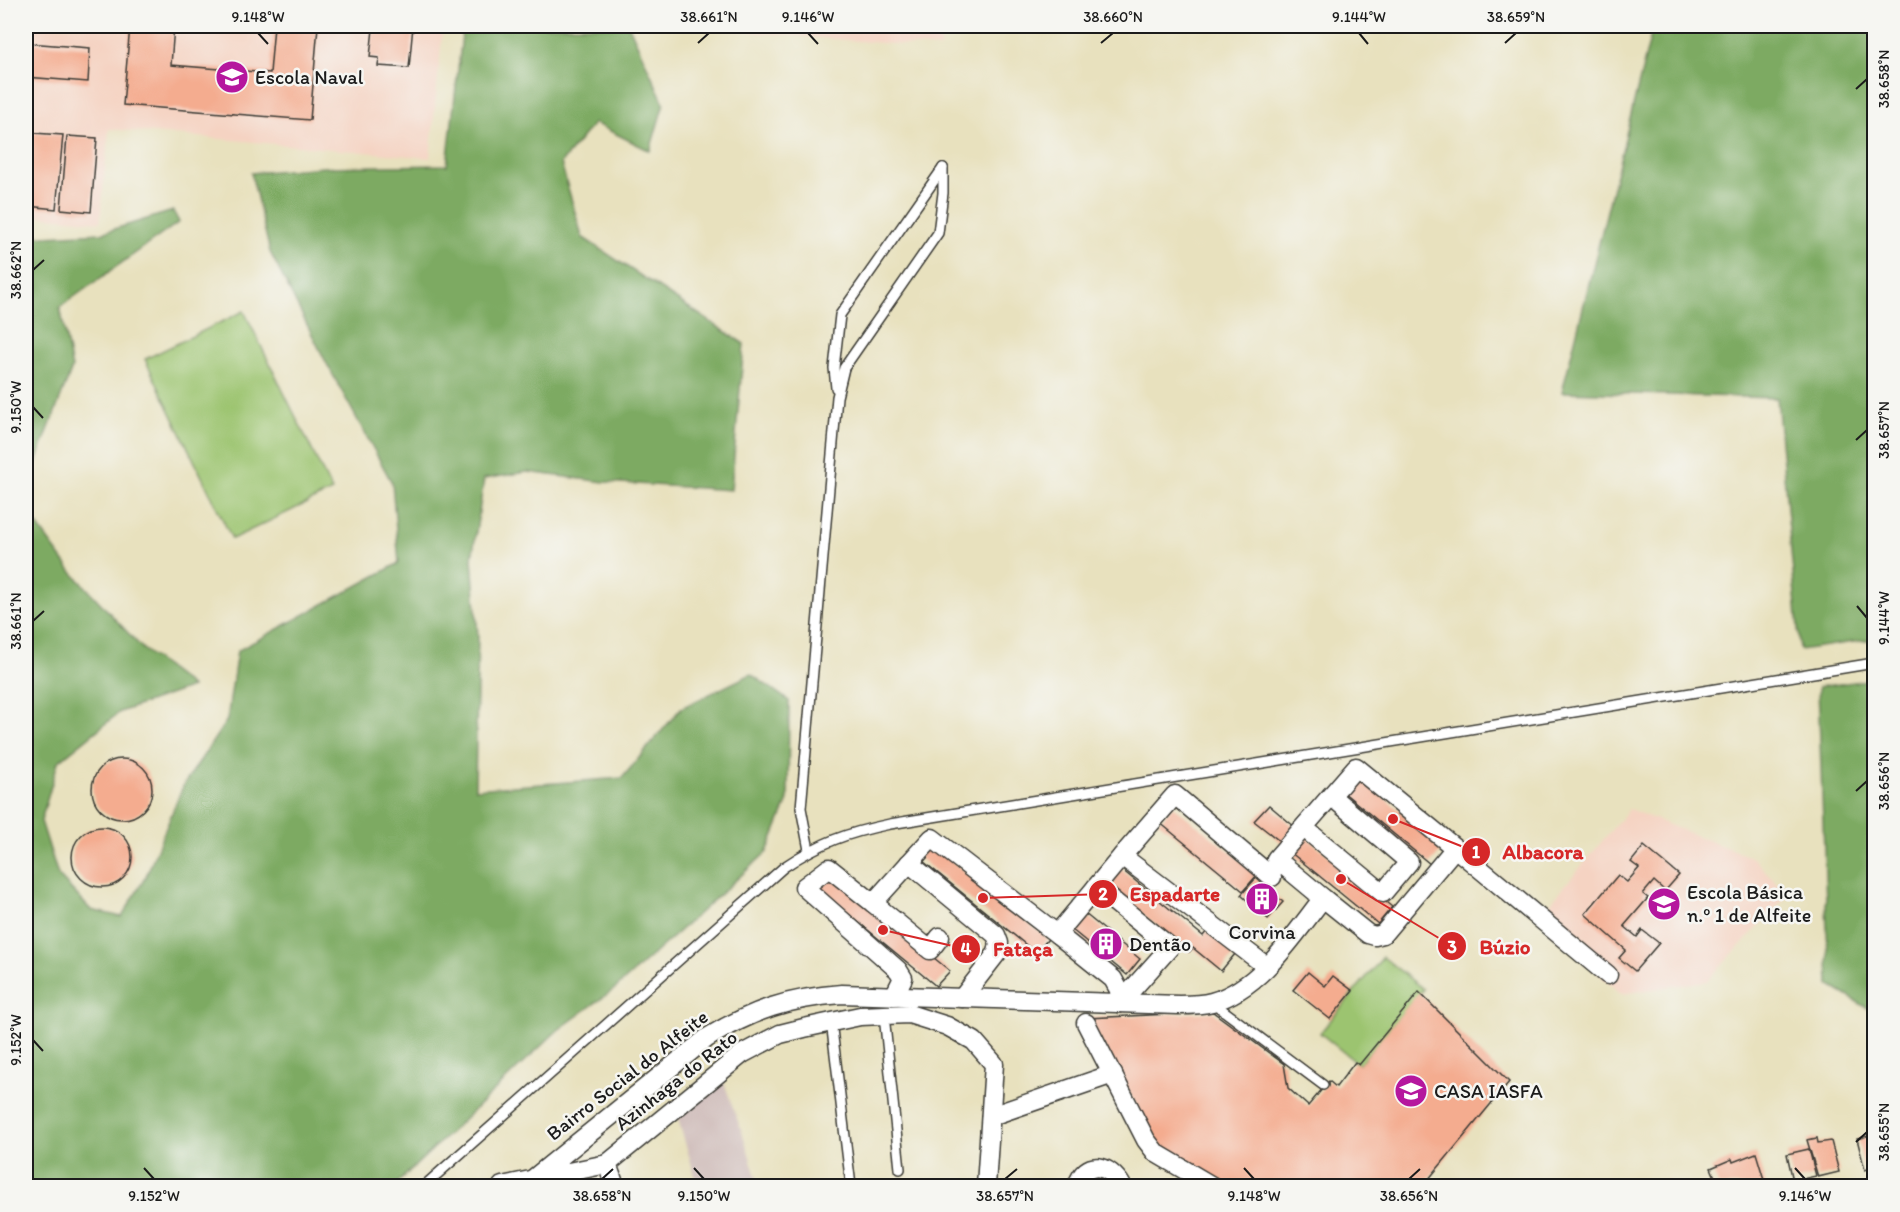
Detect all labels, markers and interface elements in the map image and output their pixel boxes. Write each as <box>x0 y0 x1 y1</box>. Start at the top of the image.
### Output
text: 9.148°W <box>232 8 285 26</box>
text: 38.661°N <box>680 8 738 26</box>
text: 9.146°W <box>782 8 835 26</box>
text: 38.660°N <box>1083 8 1143 26</box>
text: 9.144°W <box>1332 8 1386 26</box>
text: 38.659°N <box>1487 8 1545 26</box>
text: 38.658°N <box>1875 50 1893 108</box>
school or university icon: Escola Naval <box>214 59 250 95</box>
place label: Escola Naval <box>255 65 364 89</box>
text: 38.662°N <box>7 241 25 299</box>
text: 9.150°W <box>7 380 25 433</box>
text: 38.657°N <box>1875 401 1893 459</box>
text: 9.144°W <box>1875 591 1893 645</box>
text: 38.661°N <box>7 592 25 650</box>
text: 38.656°N <box>1875 752 1893 810</box>
callout: Albacora <box>1461 832 1596 871</box>
text: Albacora <box>1502 839 1585 864</box>
text: 1 <box>1472 841 1481 863</box>
callout: Espadarte <box>1088 874 1233 913</box>
place label: Escola Básica n.º 1 de Alfeite <box>1687 880 1811 927</box>
text: Espadarte <box>1130 881 1220 907</box>
building icon: Corvina <box>1244 881 1280 917</box>
text: 2 <box>1098 883 1108 905</box>
school or university icon: Escola Básica n.º 1 de Alfeite <box>1646 886 1682 922</box>
place label: Corvina <box>1228 920 1296 944</box>
building icon: Dentão <box>1088 926 1124 962</box>
callout: Búzio <box>1437 927 1542 966</box>
callout: Fataça <box>951 930 1065 969</box>
place label: Dentão <box>1129 932 1191 956</box>
text: Búzio <box>1480 934 1531 959</box>
text: Fataça <box>993 936 1054 962</box>
text: 3 <box>1447 936 1457 958</box>
text: 4 <box>961 938 972 960</box>
street label: Bairro Social do Alfeite <box>542 1005 712 1145</box>
text: 9.152°W <box>7 1014 25 1066</box>
street label: Azinhaga do Rato <box>610 1025 742 1135</box>
school or university icon: CASA IASFA <box>1393 1073 1429 1109</box>
place label: CASA IASFA <box>1434 1079 1543 1103</box>
text: 38.655°N <box>1875 1103 1893 1161</box>
text: 9.152°W <box>128 1187 180 1205</box>
text: 38.658°N <box>573 1187 631 1205</box>
text: 9.150°W <box>678 1187 731 1205</box>
text: 38.657°N <box>976 1187 1034 1205</box>
text: 9.148°W <box>1228 1187 1281 1205</box>
text: 38.656°N <box>1380 1187 1438 1205</box>
text: 9.146°W <box>1779 1187 1832 1205</box>

